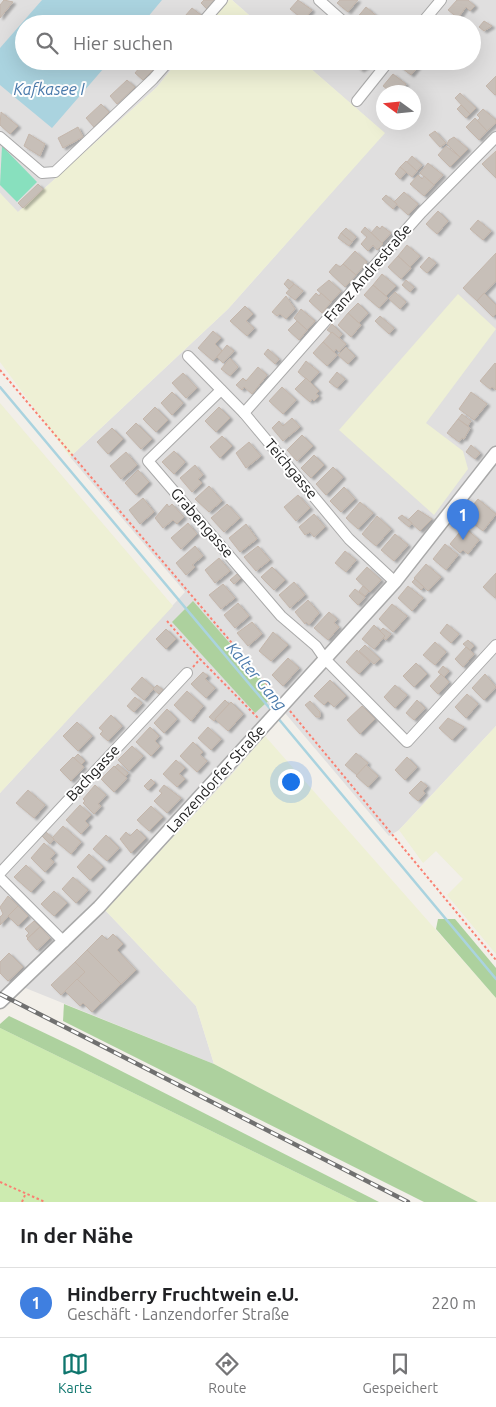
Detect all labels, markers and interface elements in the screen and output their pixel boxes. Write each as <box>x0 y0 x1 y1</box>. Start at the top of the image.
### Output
search box <box>15 15 481 70</box>
icon: search <box>33 29 61 57</box>
text: Hier suchen <box>73 32 173 54</box>
water label: Kafkasee I <box>14 80 85 98</box>
north arrow <box>376 85 421 130</box>
street label: Franz Andrestraße <box>321 220 415 325</box>
street label: Teichgasse <box>261 435 321 502</box>
street label: Grabengasse <box>168 484 237 561</box>
pin: 1 <box>447 499 479 540</box>
water label: Kalter Gang <box>223 638 291 714</box>
street label: Lanzendorfer Straße <box>163 722 268 836</box>
street label: Bachgasse <box>62 741 123 804</box>
your location <box>278 769 304 795</box>
text: In der Nähe <box>20 1223 133 1247</box>
text: Hindberry Fruchtwein e.U. <box>67 1283 299 1305</box>
text: 1 <box>31 1294 41 1312</box>
text: 220 m <box>431 1294 476 1312</box>
text: Geschäft · Lanzendorfer Straße <box>67 1305 289 1323</box>
tab: Karte <box>58 1350 92 1396</box>
tab: Route <box>208 1350 246 1396</box>
tab: Gespeichert <box>363 1350 438 1396</box>

